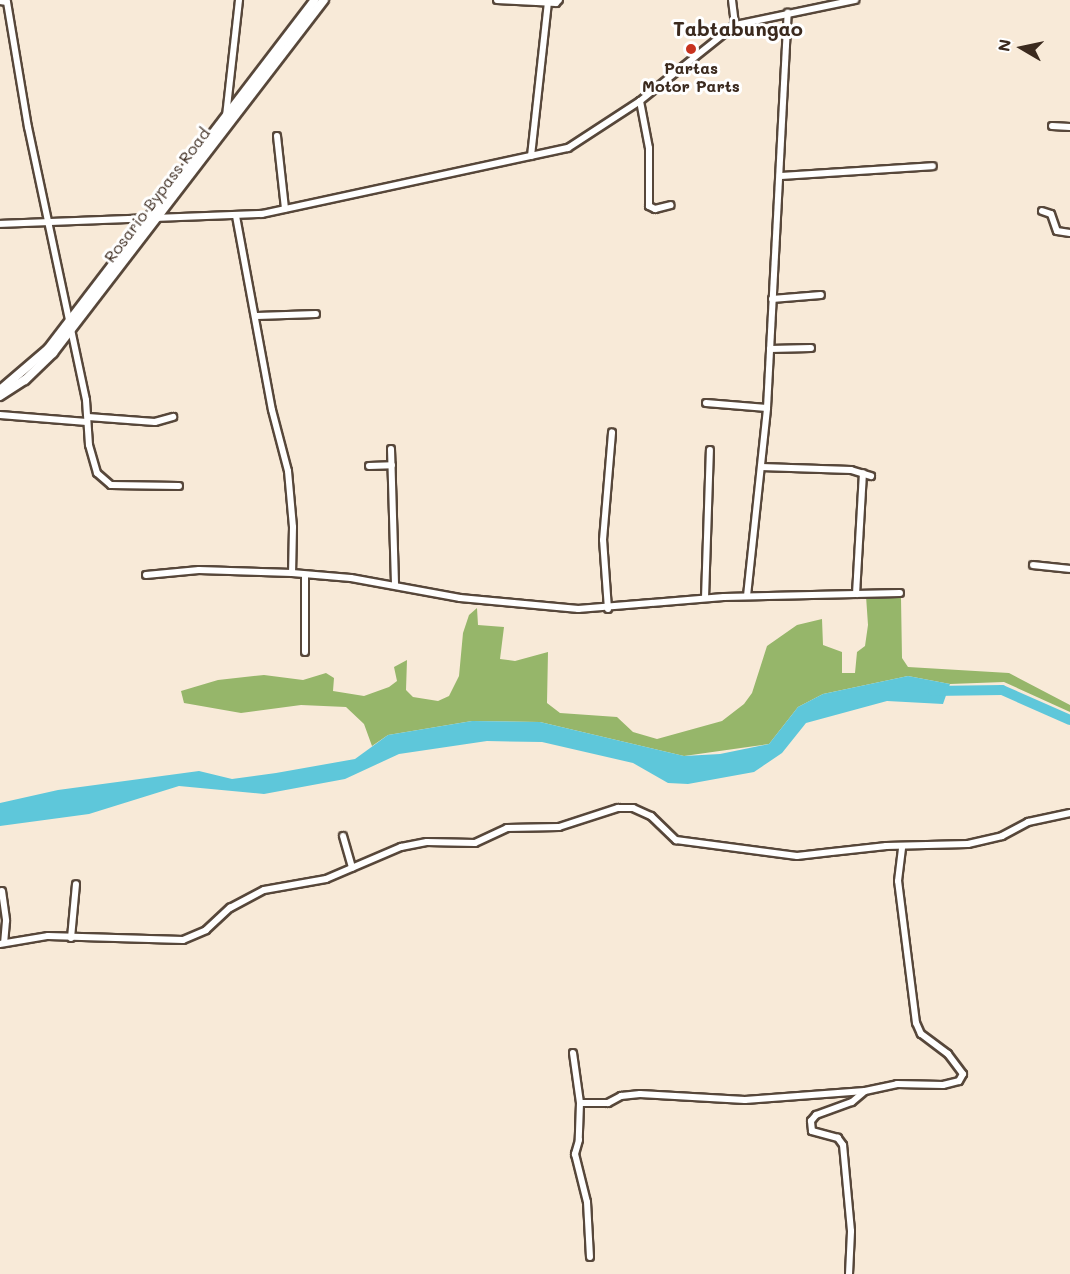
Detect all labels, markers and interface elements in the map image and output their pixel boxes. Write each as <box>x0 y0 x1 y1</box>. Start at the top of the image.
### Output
district label: Tabtabungao <box>673 16 803 40</box>
north arrow <box>992 18 1052 78</box>
text: N <box>992 37 1015 53</box>
marker: Partas Motor Parts <box>684 42 698 56</box>
place label: Partas Motor Parts <box>642 58 740 96</box>
street label: Rosario Bypass Road <box>100 124 214 266</box>

